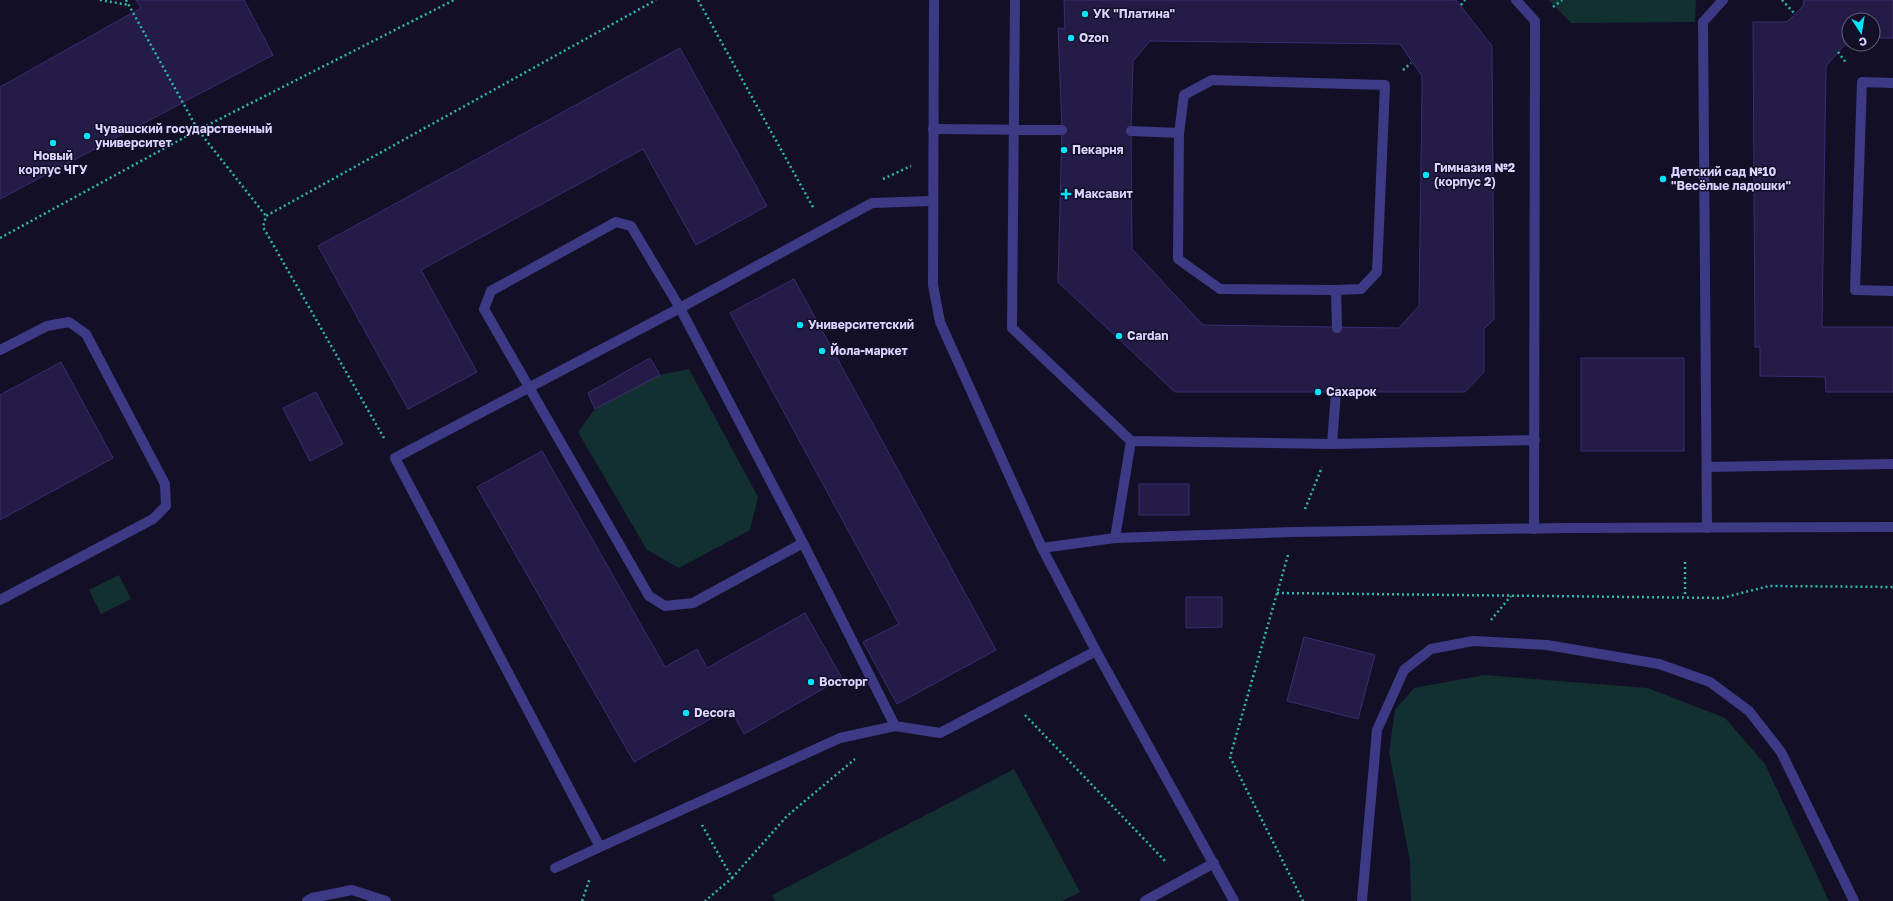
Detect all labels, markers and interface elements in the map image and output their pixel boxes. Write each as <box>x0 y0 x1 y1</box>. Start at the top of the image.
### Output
place label: УК "Платина" <box>1093 6 1175 21</box>
marker: УК "Платина" <box>1080 9 1090 19</box>
north arrow <box>1841 12 1881 52</box>
place label: Ozon <box>1079 30 1109 45</box>
marker: Ozon <box>1066 33 1076 43</box>
text: С <box>1858 35 1868 49</box>
place label: Чувашский государственный университет <box>95 121 272 150</box>
marker: Чувашский государственный университет <box>82 131 92 141</box>
marker: Новый корпус ЧГУ <box>48 138 58 148</box>
place label: Пекарня <box>1072 142 1124 157</box>
marker: Пекарня <box>1059 145 1069 155</box>
place label: Новый корпус ЧГУ <box>18 148 88 177</box>
place label: Гимназия №2 (корпус 2) <box>1434 160 1515 189</box>
place label: Детский сад №10 "Весёлые ладошки" <box>1671 164 1791 193</box>
marker: Гимназия №2 (корпус 2) <box>1421 170 1431 180</box>
marker: Детский сад №10 "Весёлые ладошки" <box>1658 174 1668 184</box>
place label: Максавит <box>1074 186 1133 201</box>
marker: Максавит <box>1061 189 1071 199</box>
place label: Университетский <box>808 317 914 332</box>
marker: Университетский <box>795 320 805 330</box>
place label: Cardan <box>1127 328 1169 343</box>
marker: Cardan <box>1114 331 1124 341</box>
place label: Йола-маркет <box>830 343 908 358</box>
marker: Йола-маркет <box>817 346 827 356</box>
place label: Сахарок <box>1326 384 1377 399</box>
marker: Сахарок <box>1313 387 1323 397</box>
place label: Восторг <box>819 674 868 689</box>
marker: Восторг <box>806 677 816 687</box>
place label: Decora <box>694 705 735 720</box>
marker: Decora <box>681 708 691 718</box>

